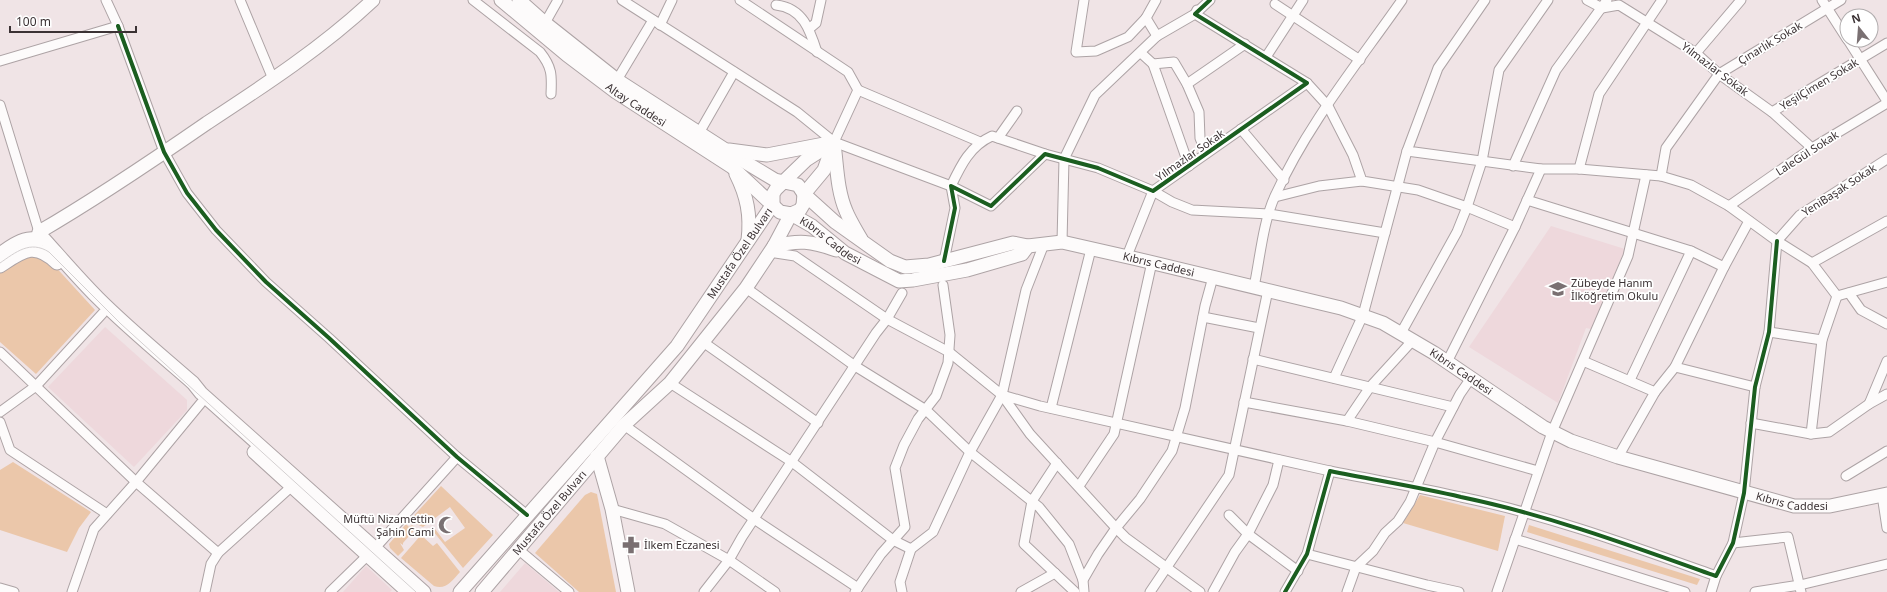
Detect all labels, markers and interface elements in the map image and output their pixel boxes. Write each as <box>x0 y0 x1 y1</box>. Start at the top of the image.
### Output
scale bar <box>10 8 136 34</box>
north arrow <box>1839 8 1879 48</box>
text: N <box>1849 9 1862 26</box>
text: 100 m <box>16 13 51 30</box>
street label: Çınarlık Sokak <box>1735 17 1805 68</box>
street label: Yılmazlar Sokak <box>1679 38 1752 99</box>
street label: YeşilÇimen Sokak <box>1777 54 1861 113</box>
street label: Altay Caddesi <box>603 79 669 130</box>
street label: Yılmazlar Sokak <box>1152 125 1227 184</box>
street label: LaleGül Sokak <box>1772 127 1841 179</box>
street label: YeniBaşak Sokak <box>1799 160 1879 219</box>
street label: Mustafa Özel Bulvarı <box>703 205 775 301</box>
street label: Kıbrıs Caddesi <box>797 213 864 267</box>
street label: Kıbrıs Caddesi <box>1122 248 1196 280</box>
place label: Zübeyde Hanım İlköğretim Okulu <box>1571 275 1658 303</box>
school or university icon: Zübeyde Hanım İlköğretim Okulu <box>1548 279 1568 299</box>
street label: Kıbrıs Caddesi <box>1427 344 1496 398</box>
street label: Mustafa Özel Bulvarı <box>509 467 589 558</box>
street label: Kıbrıs Caddesi <box>1755 488 1828 513</box>
place label: Müftü Nizamettin Şahin Cami <box>343 511 434 539</box>
mosque icon: Müftü Nizamettin Şahin Cami <box>437 515 457 535</box>
pharmacy icon: İlkem Eczanesi <box>621 535 641 555</box>
place label: İlkem Eczanesi <box>644 537 720 552</box>

